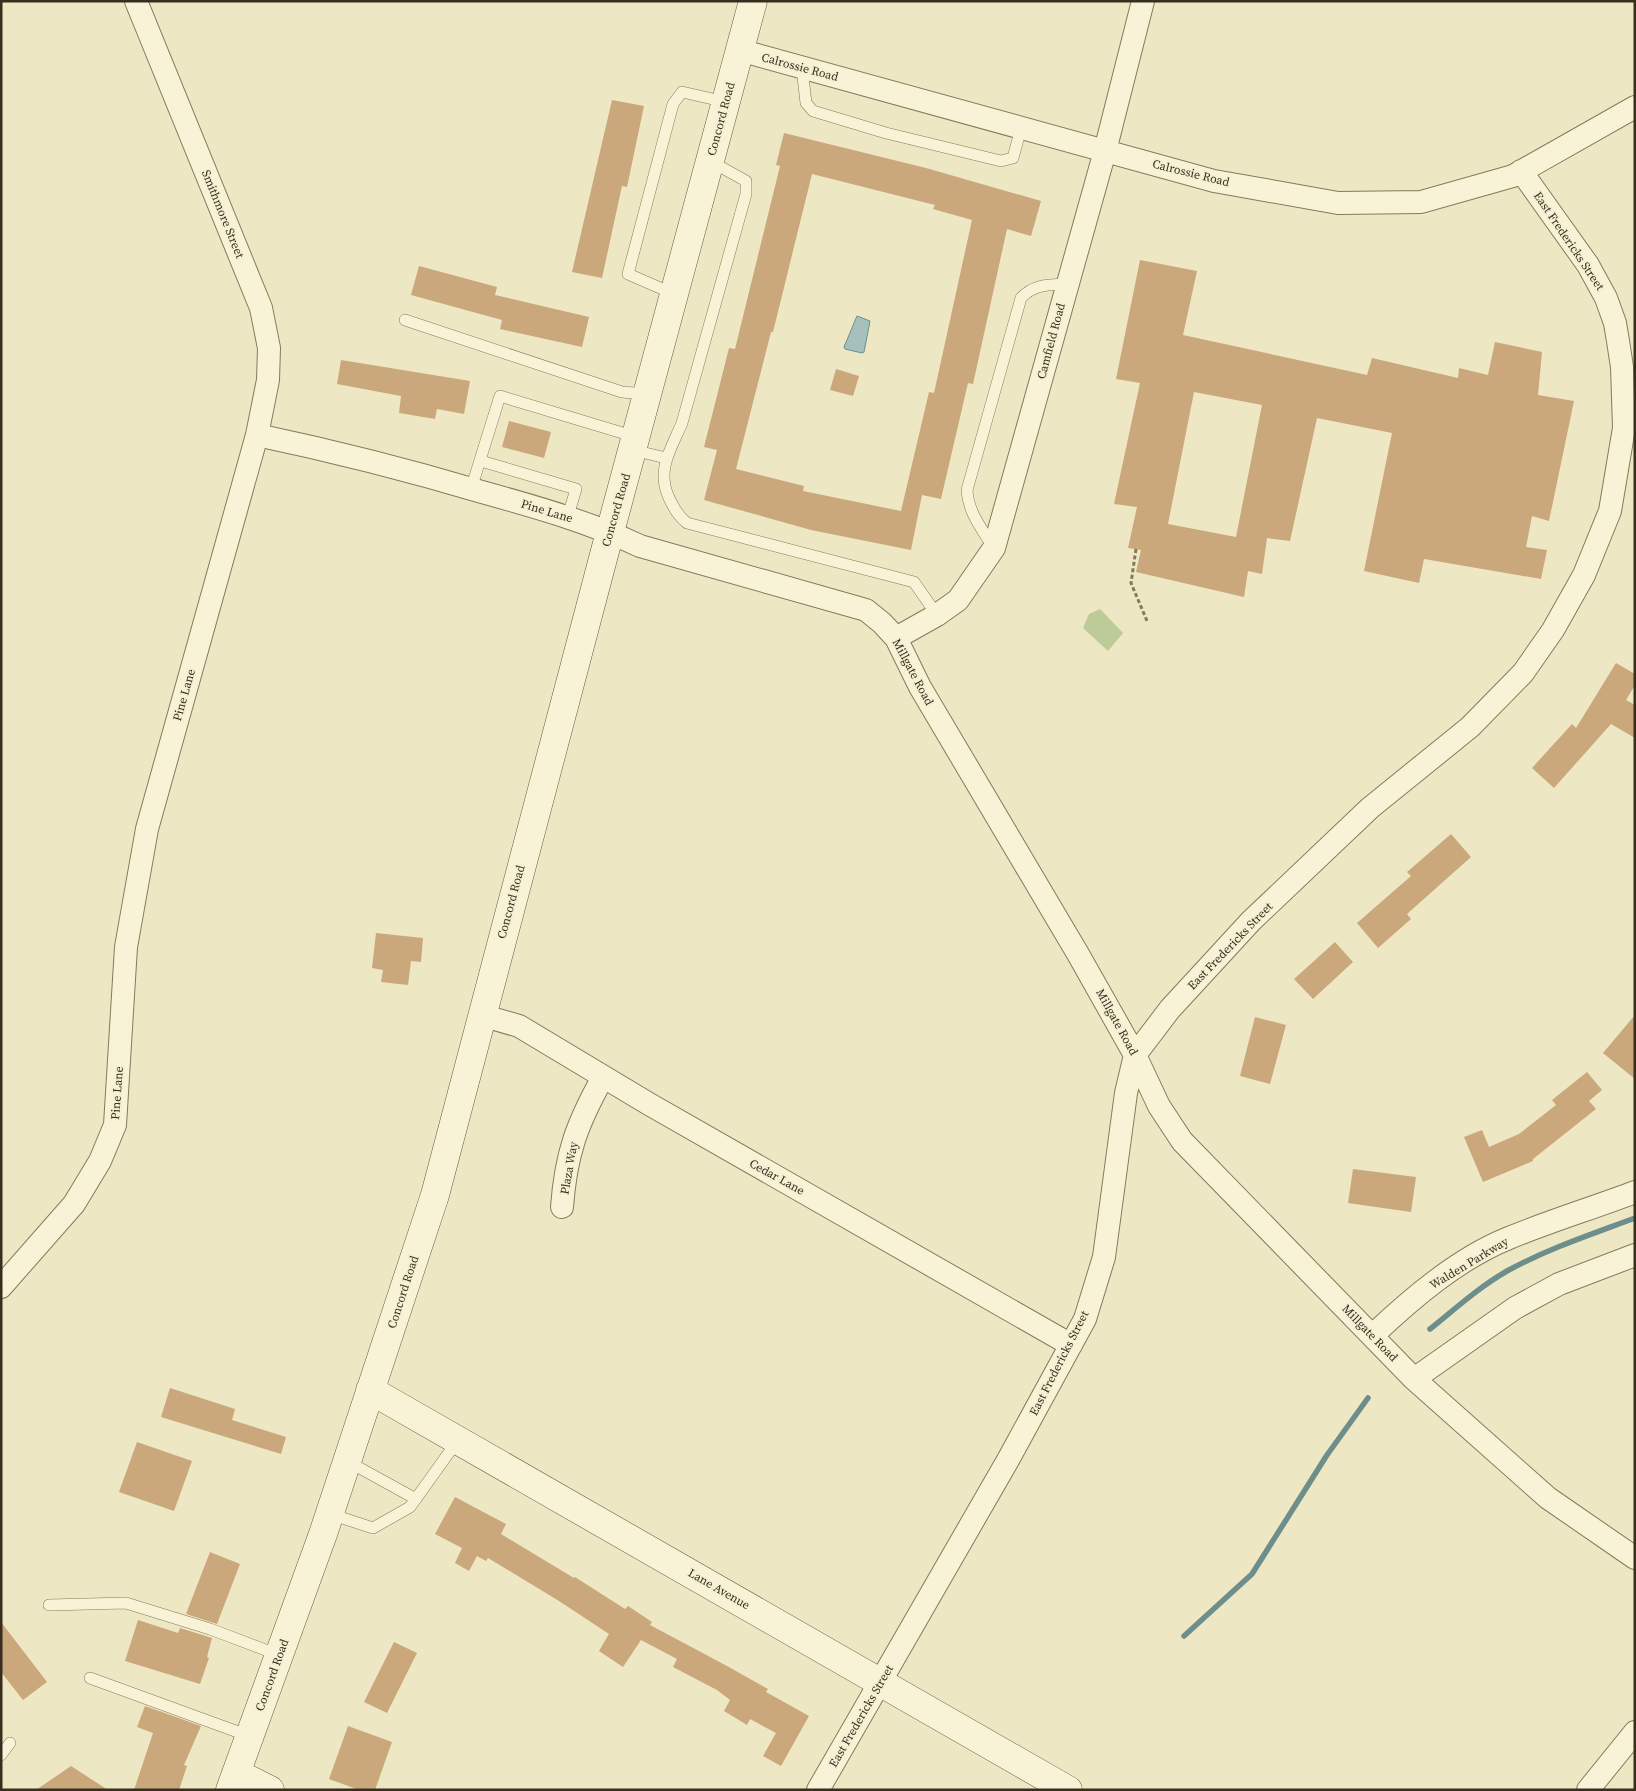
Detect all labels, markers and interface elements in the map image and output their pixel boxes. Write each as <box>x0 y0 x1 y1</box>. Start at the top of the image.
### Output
street label: Calrossie Road <box>760 49 840 85</box>
street label: Concord Road <box>703 80 739 158</box>
street label: Calrossie Road <box>1151 156 1231 190</box>
street label: Smithmore Street <box>198 167 248 261</box>
street label: East Fredericks Street <box>1530 189 1608 294</box>
street label: Camfield Road <box>1033 301 1069 381</box>
street label: Concord Road <box>598 471 634 549</box>
street label: Pine Lane <box>519 496 575 526</box>
street label: Millgate Road <box>889 636 937 708</box>
street label: Pine Lane <box>169 667 199 723</box>
street label: Concord Road <box>493 863 529 941</box>
street label: East Fredericks Street <box>1184 899 1276 993</box>
street label: Millgate Road <box>1092 986 1142 1058</box>
street label: Pine Lane <box>107 1066 127 1120</box>
street label: Plaza Way <box>556 1139 582 1196</box>
street label: Cedar Lane <box>746 1155 808 1199</box>
street label: Walden Parkway <box>1427 1233 1512 1293</box>
street label: Concord Road <box>384 1253 422 1330</box>
street label: Millgate Road <box>1339 1301 1401 1365</box>
street label: East Fredericks Street <box>1026 1308 1092 1418</box>
street label: Lane Avenue <box>685 1565 753 1613</box>
street label: Concord Road <box>252 1637 293 1713</box>
street label: East Fredericks Street <box>825 1662 897 1770</box>

